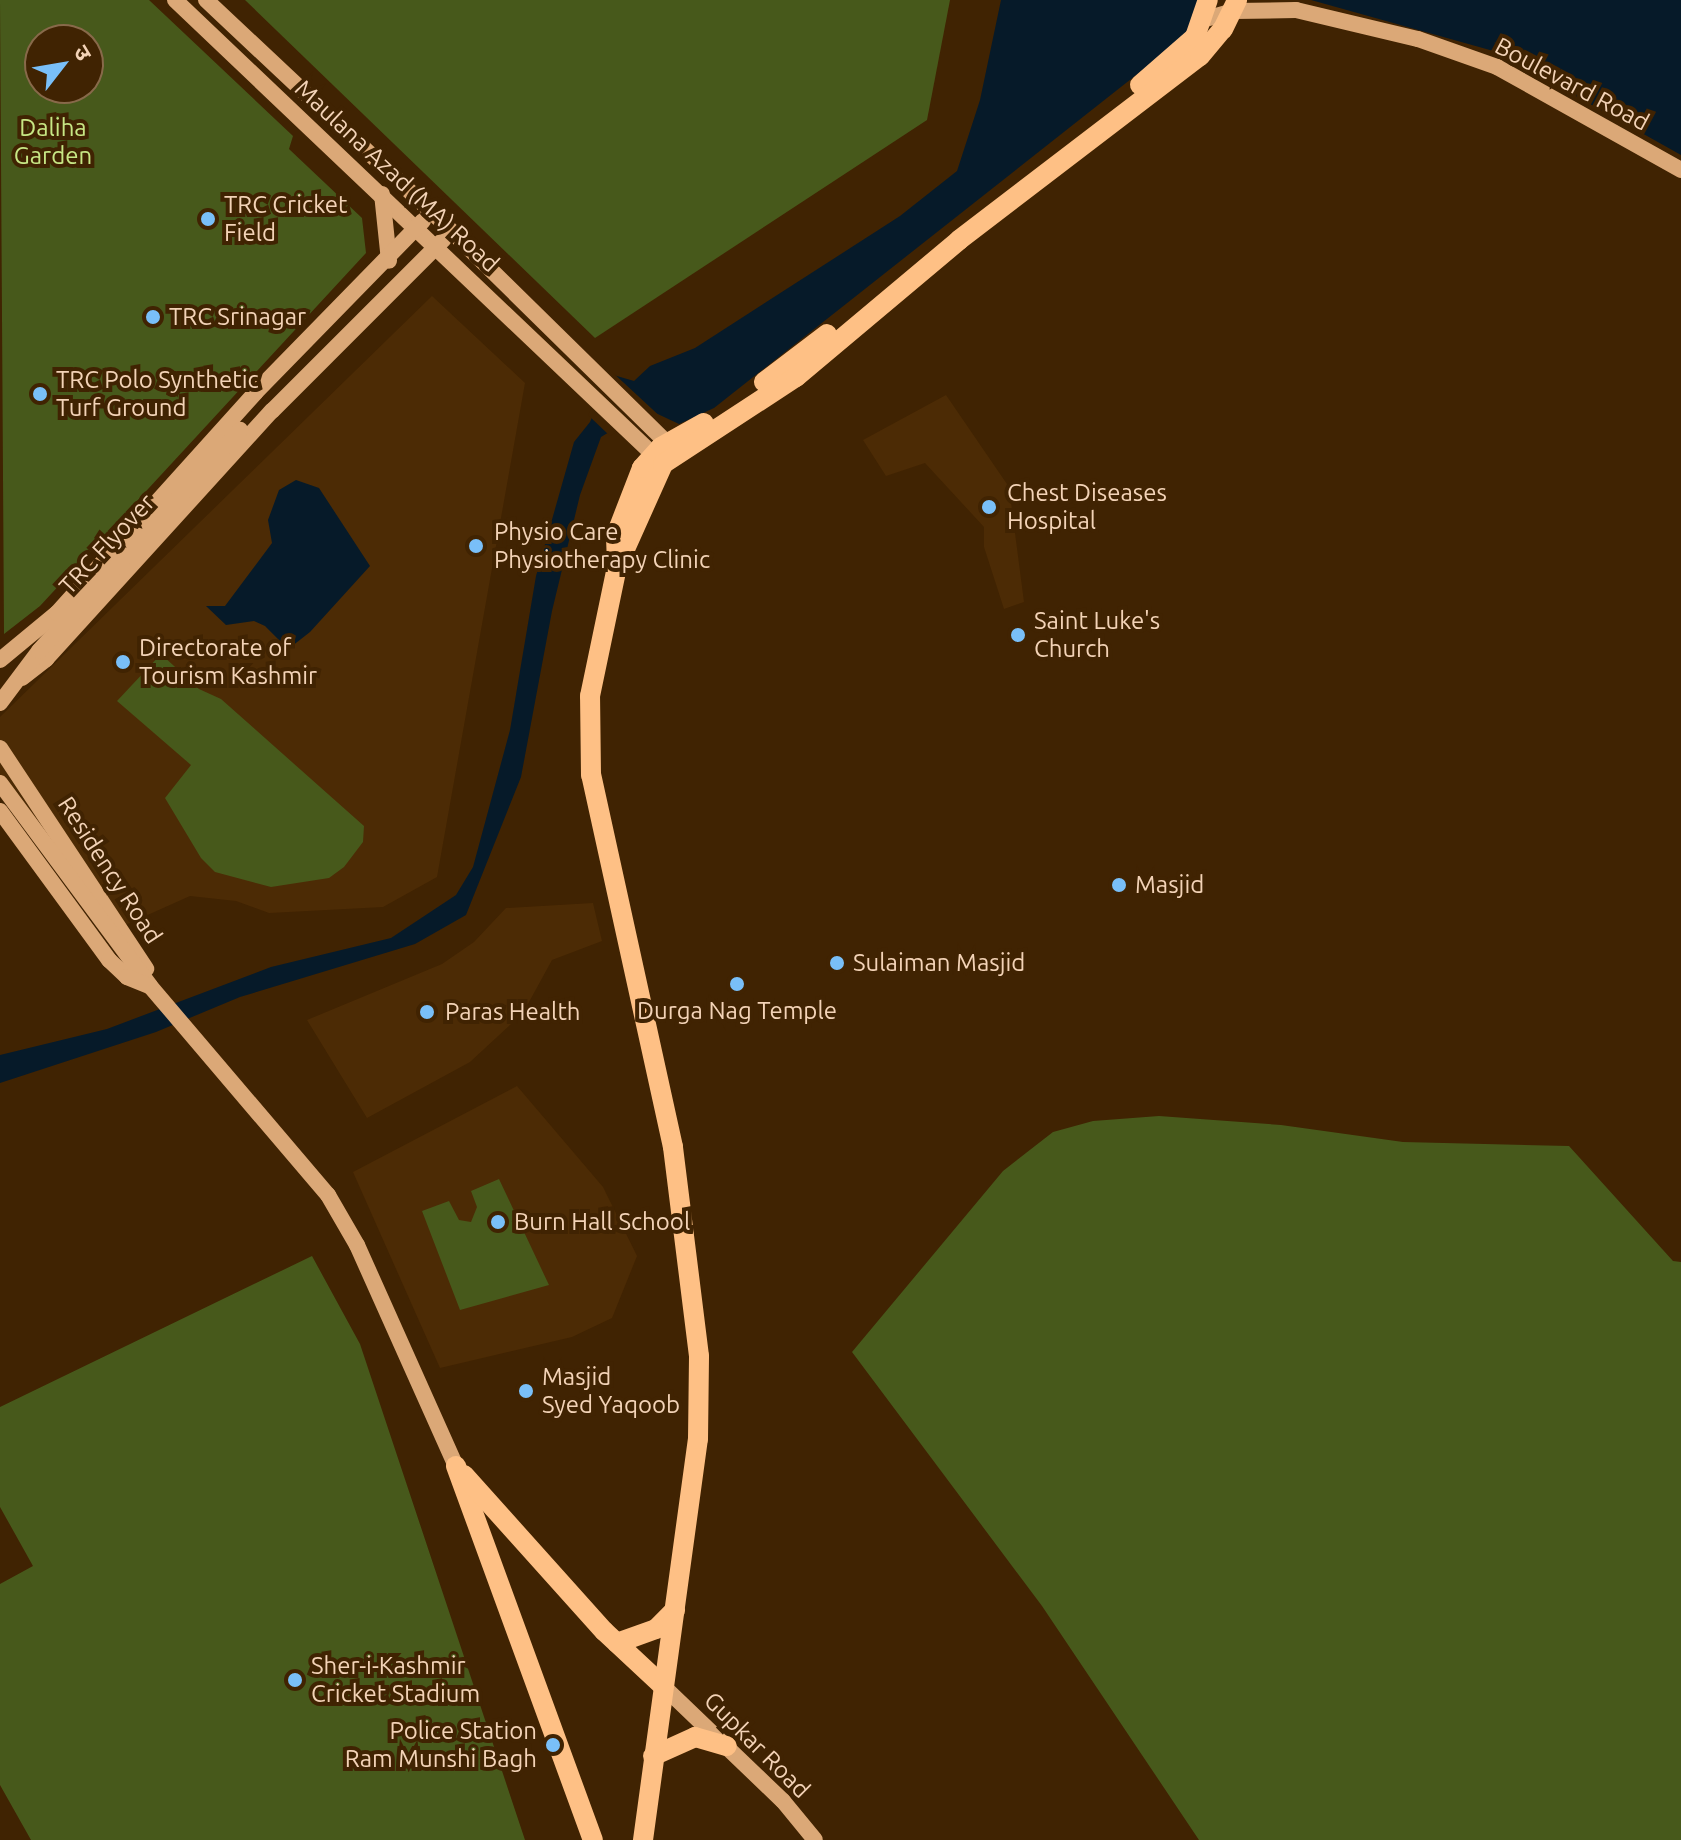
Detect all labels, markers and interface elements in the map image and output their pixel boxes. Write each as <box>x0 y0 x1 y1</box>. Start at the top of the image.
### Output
north arrow <box>24 24 104 104</box>
street label: Boulevard Road <box>1490 31 1654 137</box>
text: उ <box>69 40 97 64</box>
street label: Maulana Azad (MA) Road <box>289 74 505 278</box>
park label: Daliha Garden <box>14 114 92 170</box>
place label: TRC Cricket Field <box>224 191 348 247</box>
marker: TRC Cricket Field <box>199 210 217 228</box>
place label: TRC Srinagar <box>169 303 306 331</box>
marker: TRC Srinagar <box>144 308 162 326</box>
place label: TRC Polo Synthetic Turf Ground <box>56 366 259 422</box>
marker: TRC Polo Synthetic Turf Ground <box>31 385 49 403</box>
place label: Chest Diseases Hospital <box>1007 479 1167 535</box>
street label: TRC Flyover <box>53 488 161 600</box>
marker: Chest Diseases Hospital <box>978 496 1000 518</box>
place label: Physio Care Physiotherapy Clinic <box>494 518 710 574</box>
marker: Physio Care Physiotherapy Clinic <box>465 535 487 557</box>
place label: Saint Luke's Church <box>1034 607 1160 663</box>
marker: Saint Luke's Church <box>1009 626 1027 644</box>
place label: Directorate of Tourism Kashmir <box>139 634 317 690</box>
marker: Directorate of Tourism Kashmir <box>114 653 132 671</box>
street label: Residency Road <box>52 791 168 949</box>
place label: Masjid <box>1135 871 1204 899</box>
marker: Masjid <box>1110 876 1128 894</box>
place label: Sulaiman Masjid <box>853 949 1025 977</box>
marker: Sulaiman Masjid <box>828 954 846 972</box>
marker: Durga Nag Temple <box>728 975 746 993</box>
place label: Durga Nag Temple <box>637 997 837 1025</box>
place label: Paras Health <box>445 998 581 1026</box>
marker: Paras Health <box>416 1001 438 1023</box>
place label: Burn Hall School <box>514 1208 690 1236</box>
marker: Burn Hall School <box>489 1213 507 1231</box>
place label: Masjid Syed Yaqoob <box>542 1363 680 1419</box>
marker: Masjid Syed Yaqoob <box>517 1382 535 1400</box>
place label: Sher-i-Kashmir Cricket Stadium <box>311 1652 480 1708</box>
marker: Sher-i-Kashmir Cricket Stadium <box>286 1671 304 1689</box>
street label: Gupkar Road <box>698 1686 816 1804</box>
place label: Police Station Ram Munshi Bagh <box>345 1717 537 1773</box>
marker: Police Station Ram Munshi Bagh <box>544 1736 562 1754</box>

